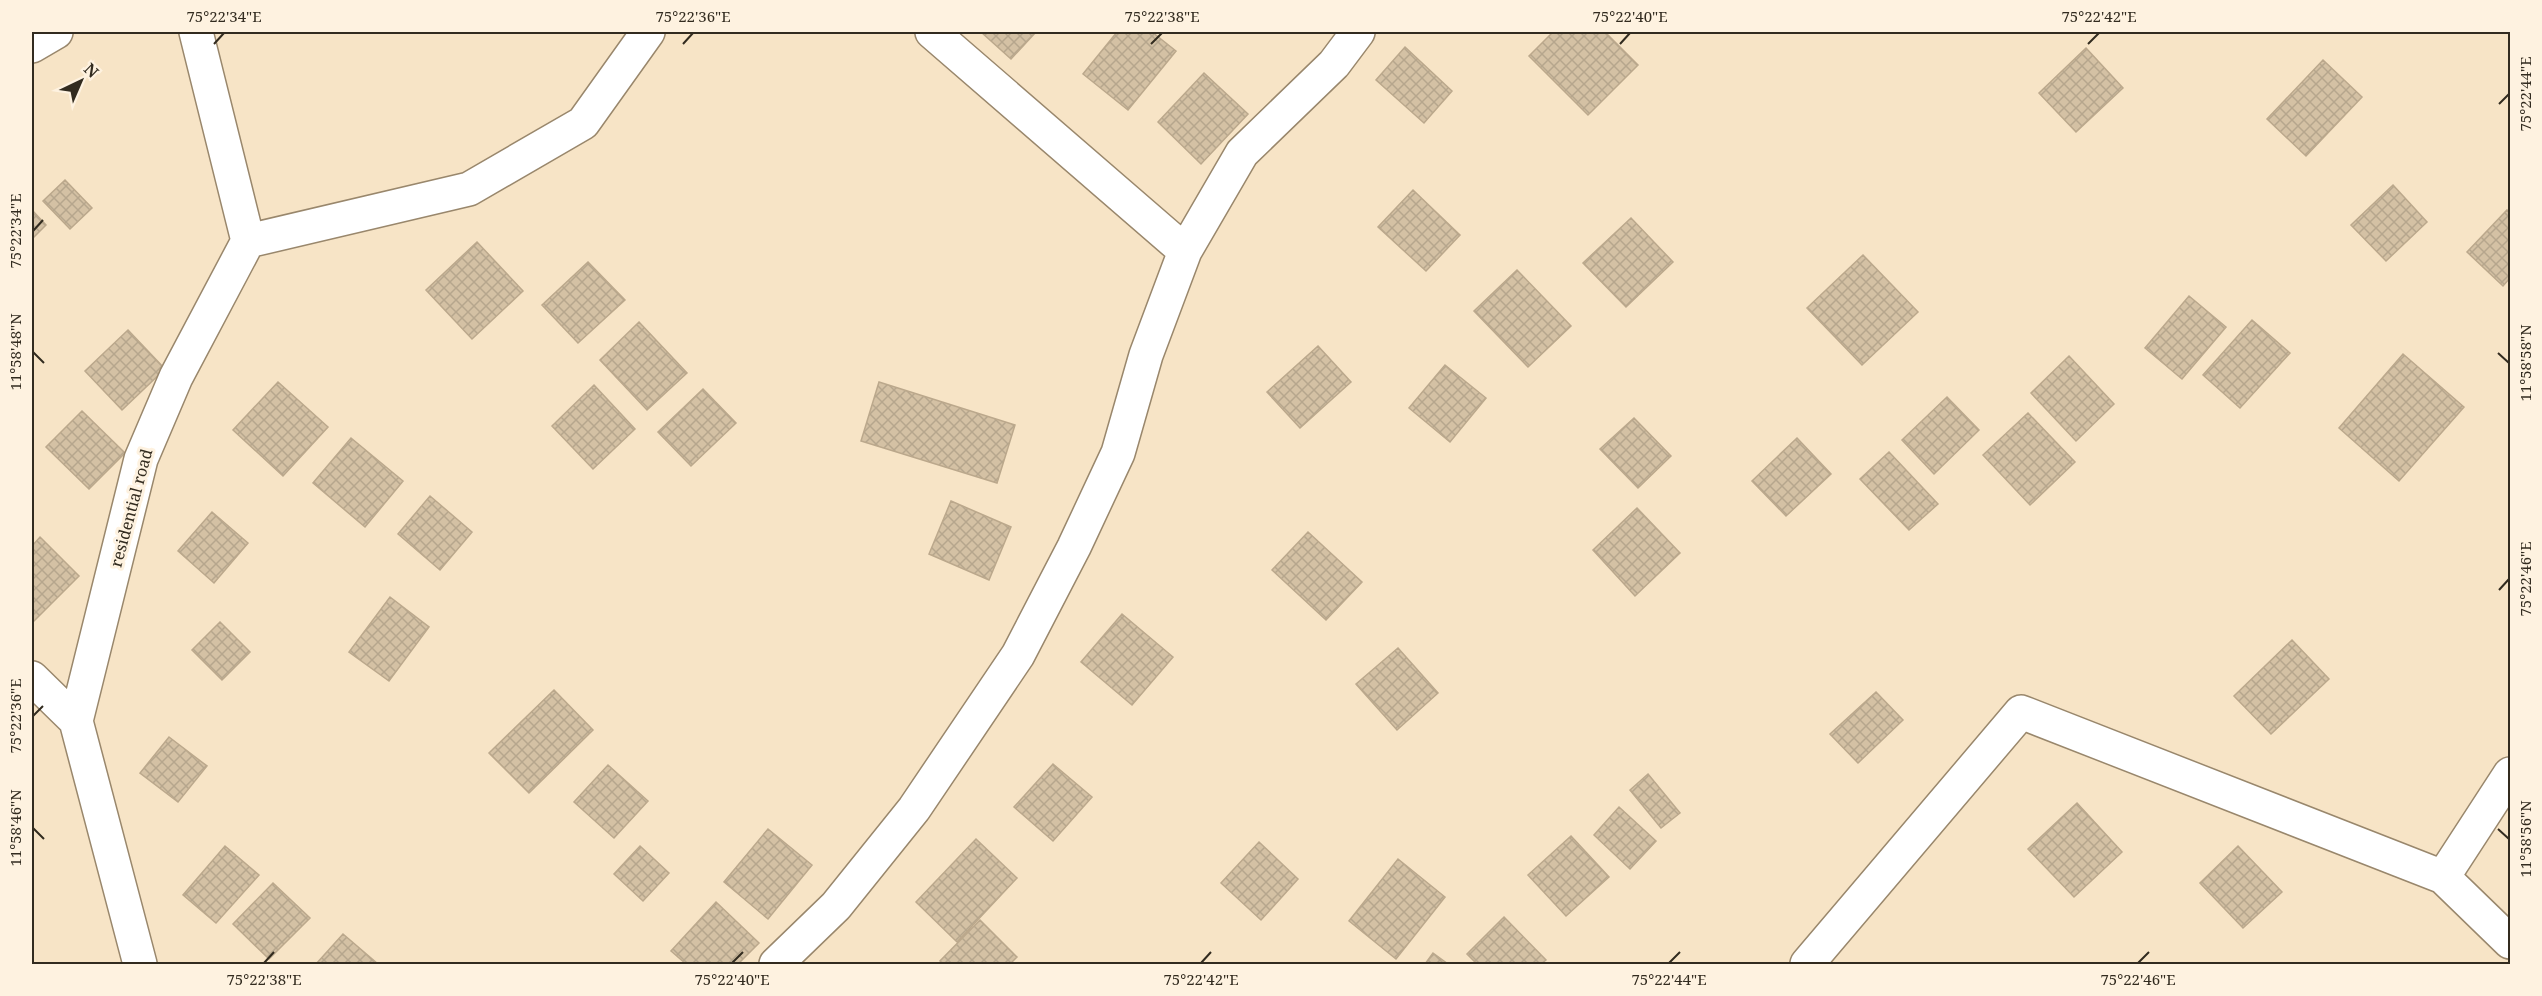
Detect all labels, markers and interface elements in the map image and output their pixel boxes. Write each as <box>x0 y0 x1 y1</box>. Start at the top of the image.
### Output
text: 75°22'34"E <box>186 6 262 26</box>
text: 75°22'36"E <box>655 6 731 26</box>
text: 75°22'38"E <box>1124 6 1200 26</box>
text: 75°22'40"E <box>1592 6 1668 26</box>
text: 75°22'42"E <box>2061 6 2137 26</box>
north arrow <box>51 51 111 111</box>
text: 75°22'44"E <box>2515 56 2535 132</box>
text: N <box>79 58 104 83</box>
text: 75°22'34"E <box>5 193 25 269</box>
text: 11°58'48"N <box>5 313 25 391</box>
text: 11°58'58"N <box>2515 324 2535 402</box>
street label: residential road <box>105 446 157 570</box>
text: 75°22'46"E <box>2515 541 2535 617</box>
text: 75°22'36"E <box>5 678 25 754</box>
text: 11°58'46"N <box>5 789 25 867</box>
text: 11°58'56"N <box>2515 800 2535 878</box>
text: 75°22'38"E <box>226 969 302 989</box>
text: 75°22'40"E <box>694 969 770 989</box>
text: 75°22'42"E <box>1163 969 1239 989</box>
text: 75°22'44"E <box>1631 969 1707 989</box>
text: 75°22'46"E <box>2100 969 2176 989</box>

